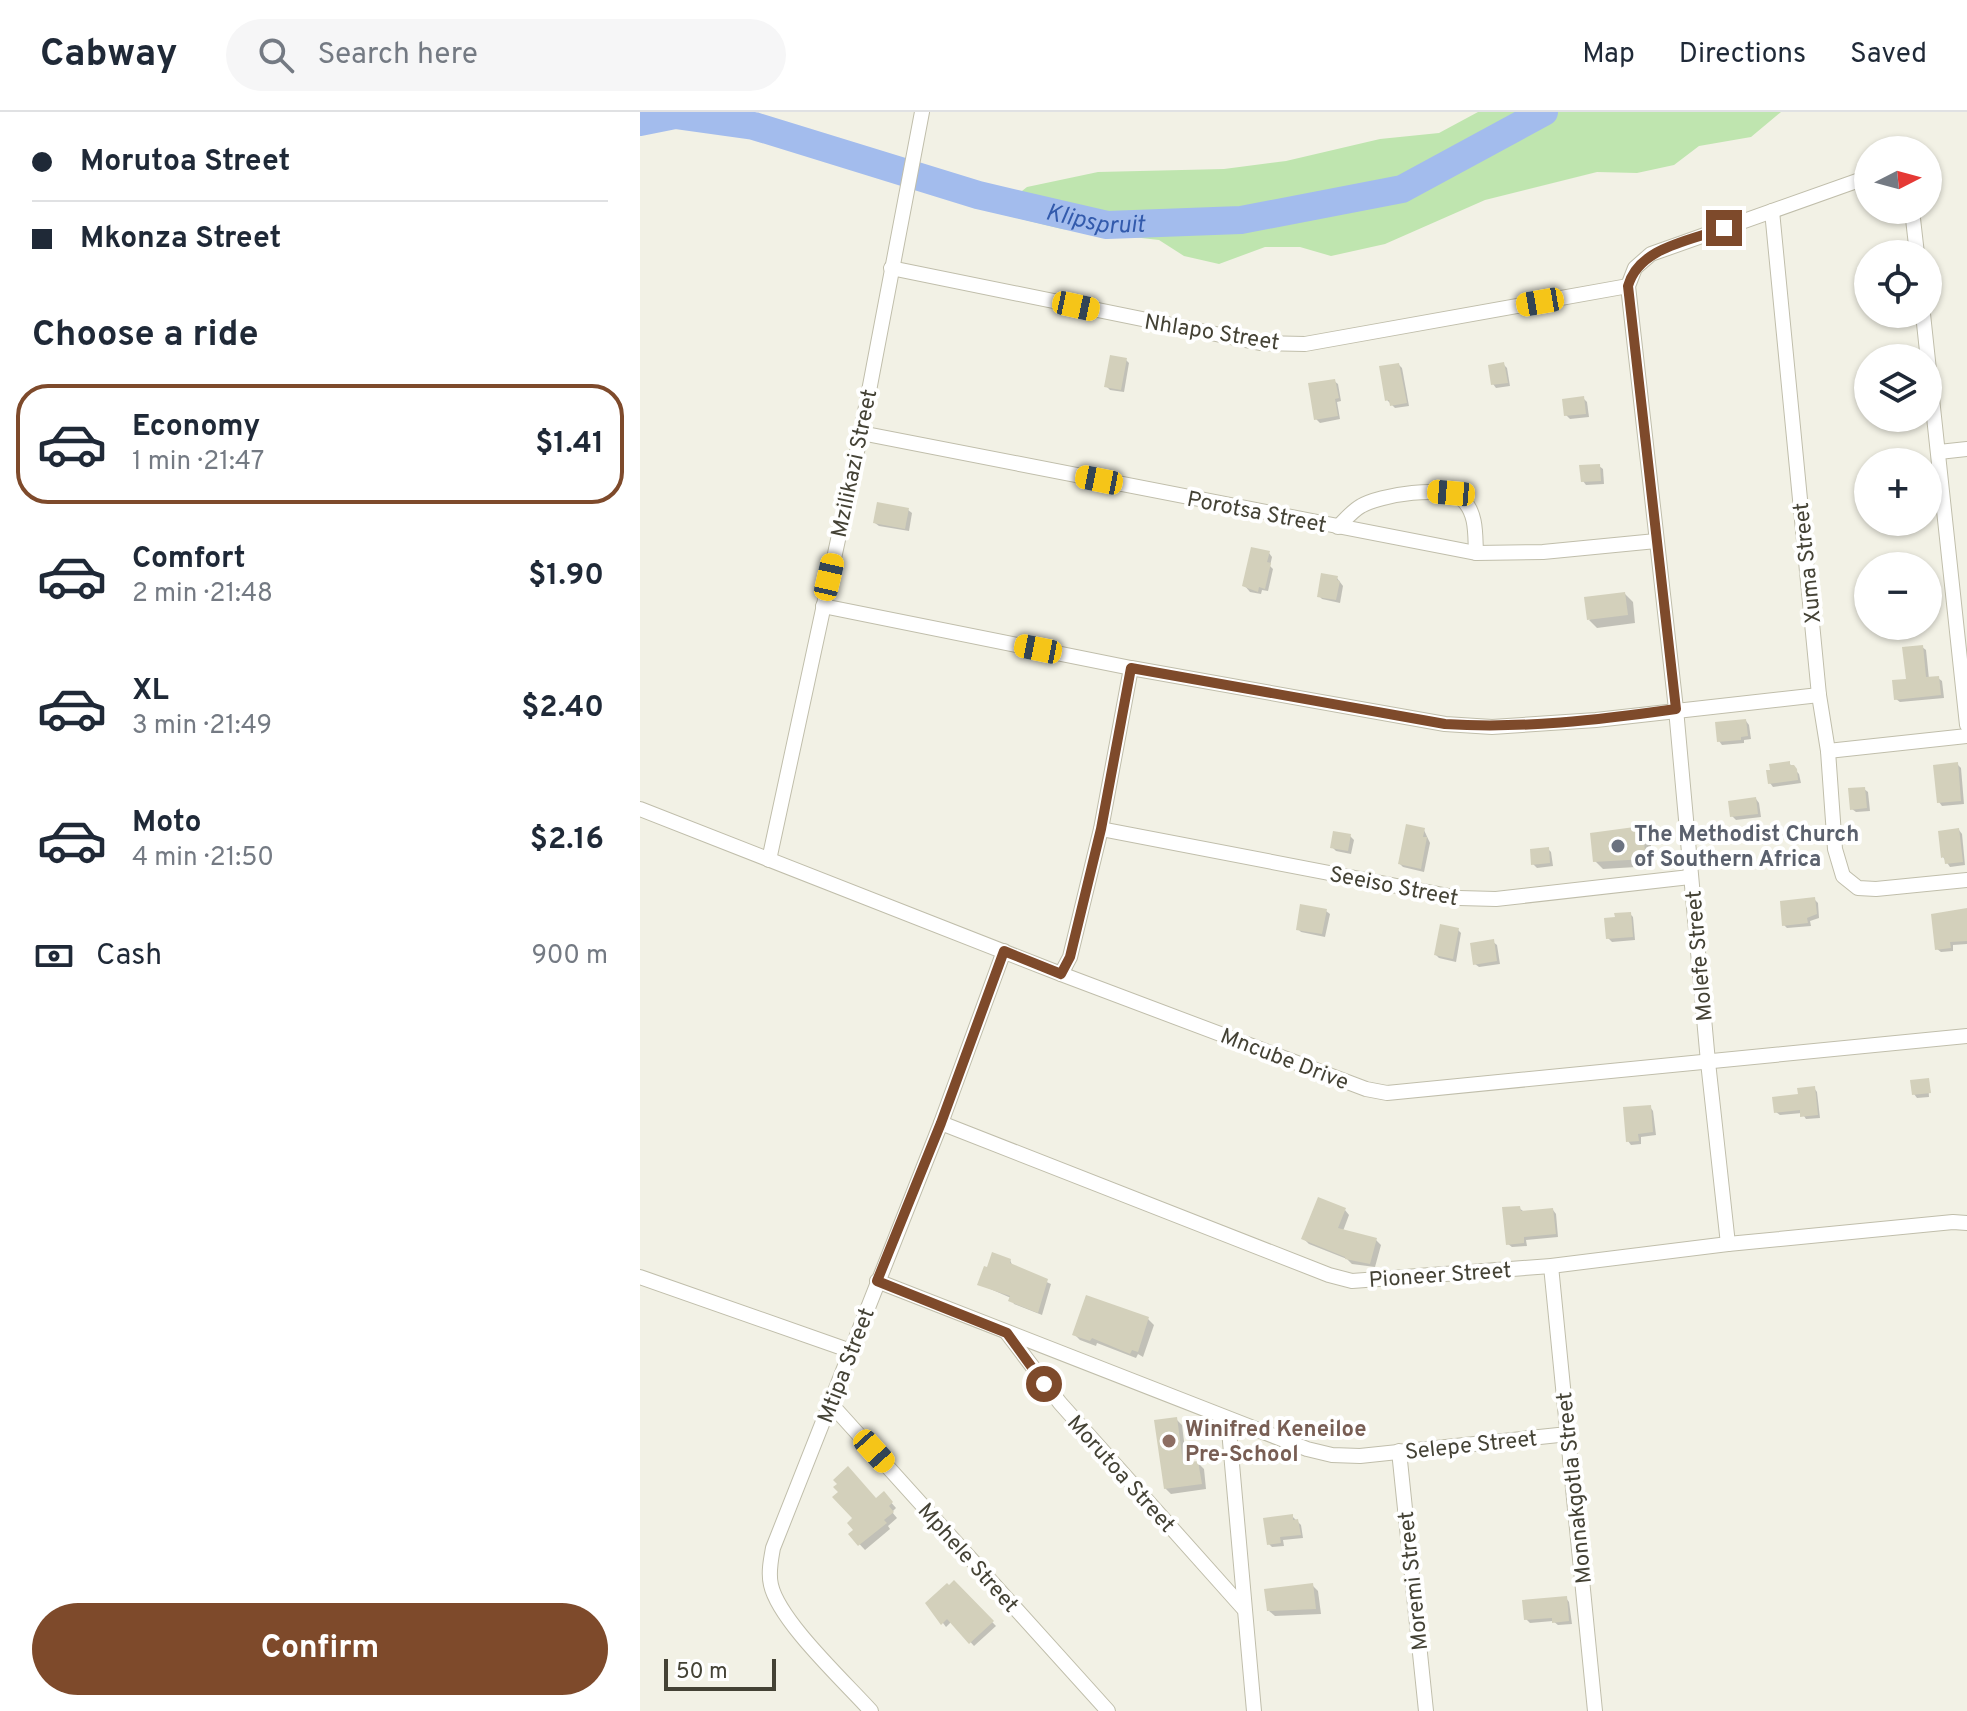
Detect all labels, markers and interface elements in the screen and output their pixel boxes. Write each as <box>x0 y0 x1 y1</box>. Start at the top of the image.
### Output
search box <box>226 19 786 91</box>
text: Cabway <box>40 31 178 80</box>
icon: search <box>254 33 298 77</box>
text: Search here <box>318 37 478 74</box>
text: Map <box>1582 37 1635 73</box>
text: Directions <box>1679 37 1806 73</box>
text: Saved <box>1850 37 1927 73</box>
north arrow <box>1854 136 1942 224</box>
map controls <box>1854 136 1942 640</box>
text: Morutoa Street <box>80 144 290 181</box>
water label: Klipspruit <box>1042 198 1147 242</box>
route end <box>1706 210 1742 246</box>
text: Mkonza Street <box>80 221 281 258</box>
button: locate <box>1854 240 1942 328</box>
car <box>1514 286 1566 318</box>
car <box>1050 289 1102 323</box>
street label: Nhlapo Street <box>1142 309 1281 357</box>
text: Choose a ride <box>32 313 258 359</box>
button: layers <box>1854 344 1942 432</box>
street label: Mzilikazi Street <box>827 387 884 540</box>
icon: car <box>36 408 108 480</box>
text: Economy <box>132 409 260 446</box>
text: $1.41 <box>535 426 604 463</box>
text: 1 min · 21:47 <box>132 446 264 479</box>
button: + <box>1854 448 1942 536</box>
car <box>1073 464 1125 496</box>
car <box>1426 479 1476 507</box>
street label: Porotsa Street <box>1184 487 1329 540</box>
street label: Xuma Street <box>1789 501 1828 625</box>
icon: car <box>36 540 108 612</box>
text: Comfort <box>132 541 245 578</box>
car <box>812 551 846 603</box>
button: − <box>1854 552 1942 640</box>
text: $1.90 <box>528 558 604 595</box>
text: 2 min · 21:48 <box>132 578 273 611</box>
car <box>1012 633 1064 665</box>
icon: car <box>36 672 108 744</box>
text: XL <box>132 673 169 710</box>
text: $2.40 <box>521 690 604 727</box>
text: 3 min · 21:49 <box>132 710 272 743</box>
icon: car <box>36 804 108 876</box>
text: Moto <box>132 805 202 842</box>
text: $2.16 <box>530 822 604 859</box>
place label: The Methodist Church of Southern Africa <box>1634 822 1859 874</box>
marker: The Methodist Church of Southern Africa <box>1609 837 1627 855</box>
text: 4 min · 21:50 <box>132 842 274 875</box>
street label: Seeiso Street <box>1327 862 1460 913</box>
street label: Molefe Street <box>1681 889 1720 1022</box>
icon: cash <box>32 934 76 978</box>
text: Cash <box>96 938 162 975</box>
text: 900 m <box>531 940 608 973</box>
street label: Mncube Drive <box>1216 1023 1352 1097</box>
street label: Pioneer Street <box>1368 1258 1512 1295</box>
street label: Mtipa Street <box>813 1304 882 1427</box>
route start <box>1026 1366 1062 1402</box>
street label: Monnakgotla Street <box>1552 1390 1599 1585</box>
street label: Morutoa Street <box>1060 1410 1180 1539</box>
place label: Winifred Keneiloe Pre-School <box>1185 1417 1366 1469</box>
car <box>849 1425 899 1477</box>
street label: Selepe Street <box>1404 1426 1539 1467</box>
marker: Winifred Keneiloe Pre-School <box>1160 1432 1178 1450</box>
street label: Mphele Street <box>911 1498 1023 1619</box>
street label: Moremi Street <box>1394 1510 1435 1652</box>
button: Confirm <box>32 1603 608 1695</box>
scale bar <box>664 1655 776 1691</box>
text: 50 m <box>676 1659 728 1686</box>

